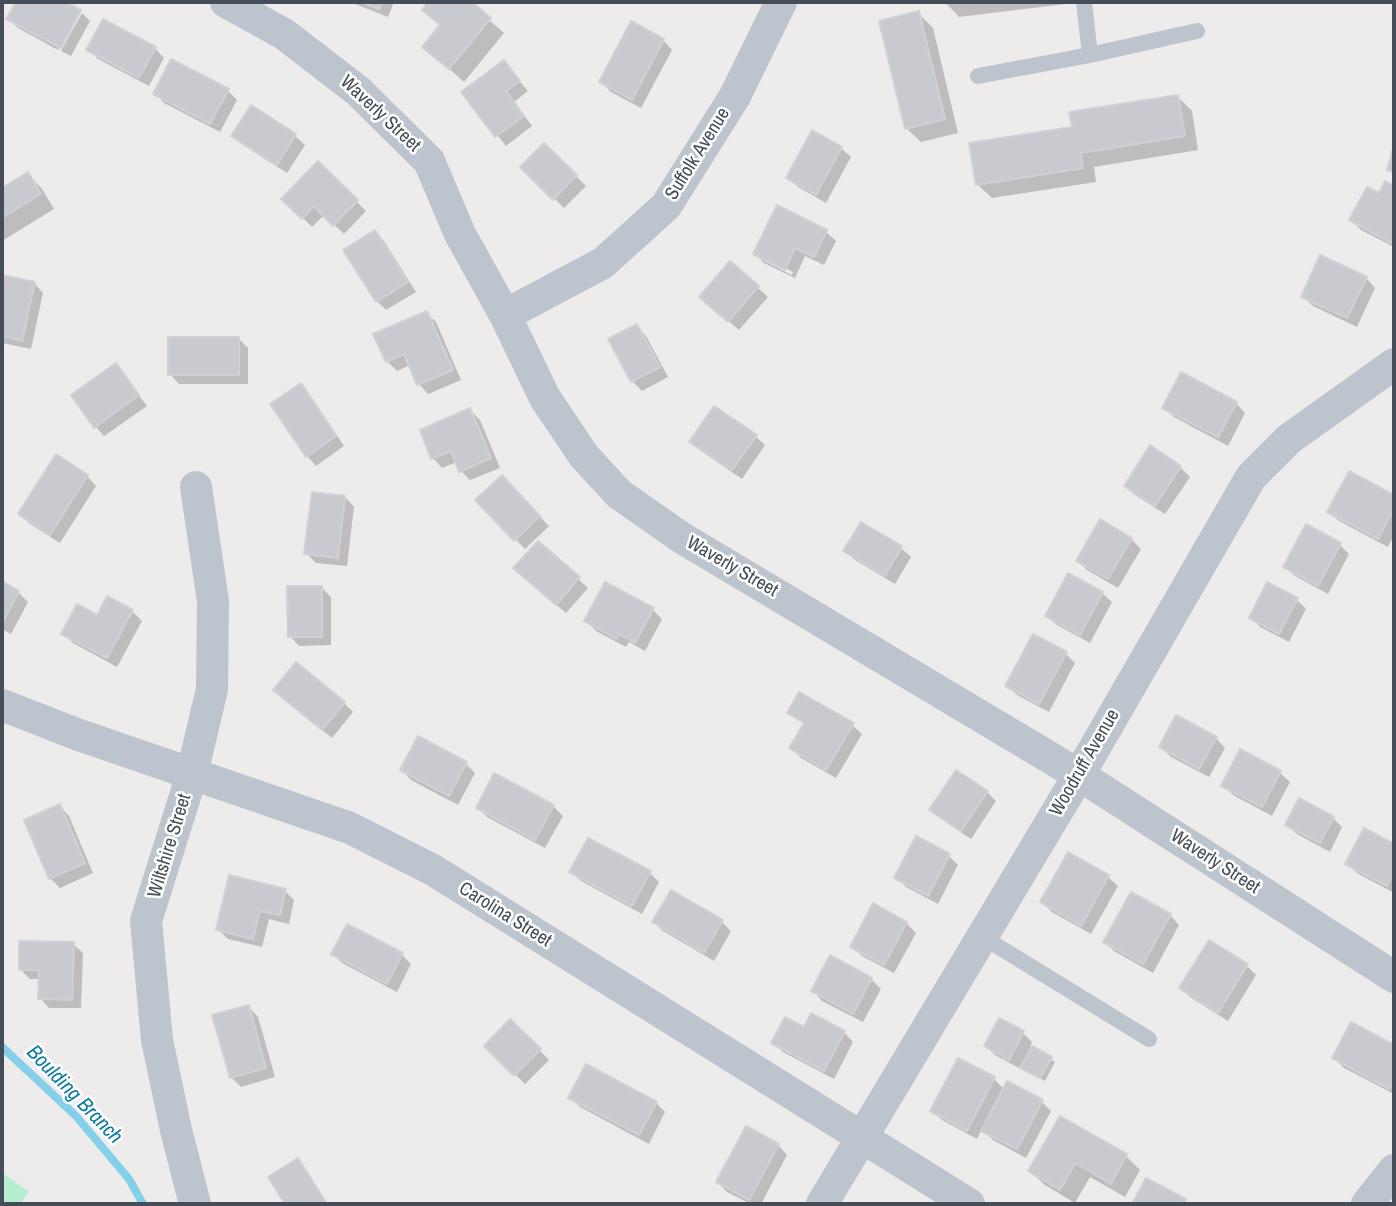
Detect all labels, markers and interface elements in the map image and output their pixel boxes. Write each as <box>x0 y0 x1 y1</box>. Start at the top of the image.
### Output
street label: Waverly Street <box>335 71 425 157</box>
street label: Suffolk Avenue <box>661 104 735 204</box>
street label: Waverly Street <box>682 532 782 602</box>
street label: Woodruff Avenue <box>1045 706 1125 820</box>
street label: Wiltshire Street <box>143 791 197 901</box>
street label: Waverly Street <box>1166 825 1264 899</box>
street label: Carolina Street <box>455 878 555 952</box>
water label: Boulding Branch <box>21 1040 127 1150</box>

